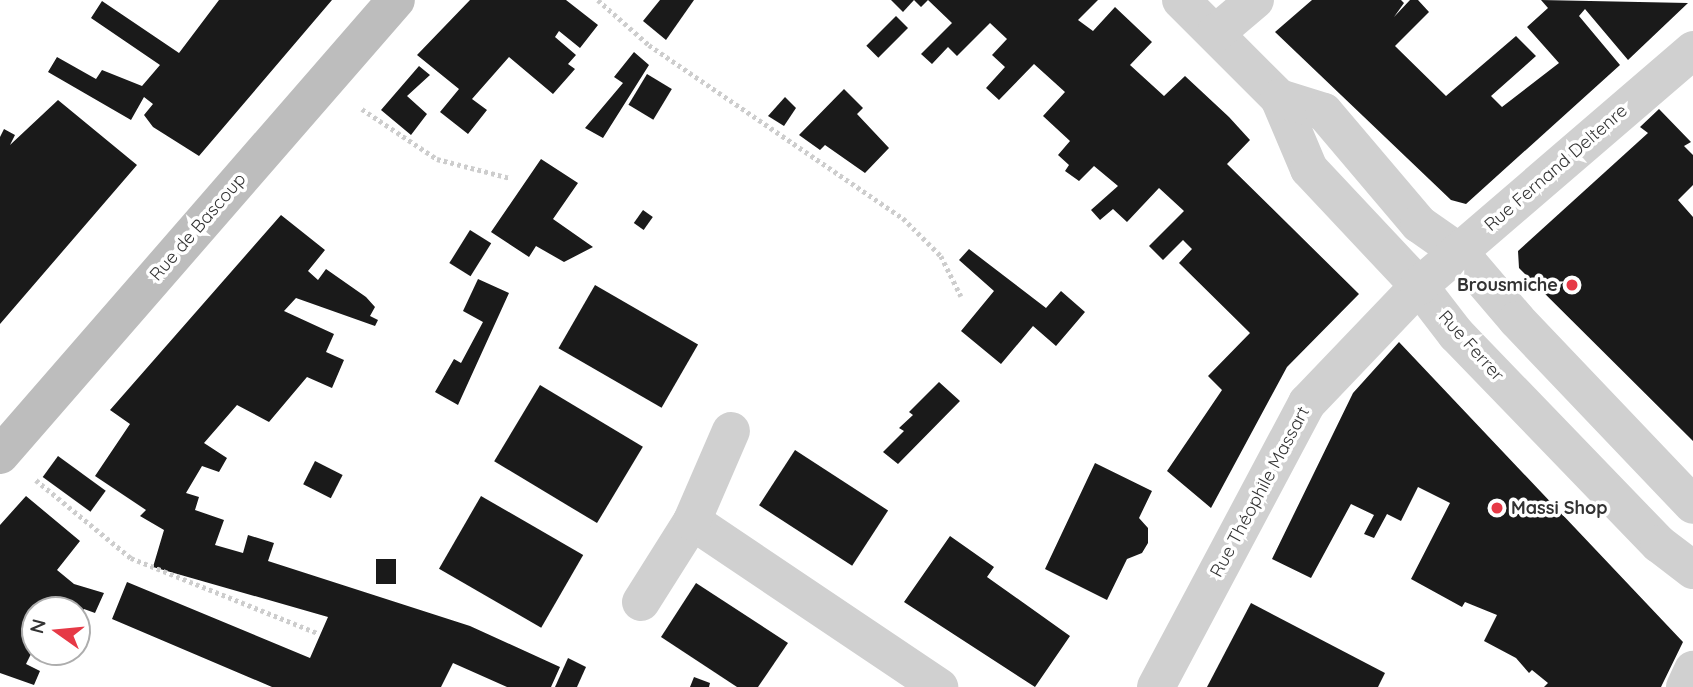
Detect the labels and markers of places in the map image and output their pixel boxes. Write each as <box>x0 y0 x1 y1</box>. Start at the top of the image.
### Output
place label: Brousmiche <box>1457 274 1558 296</box>
marker: Brousmiche <box>1564 277 1580 293</box>
place label: Massi Shop <box>1511 497 1608 519</box>
marker: Massi Shop <box>1489 500 1505 516</box>

